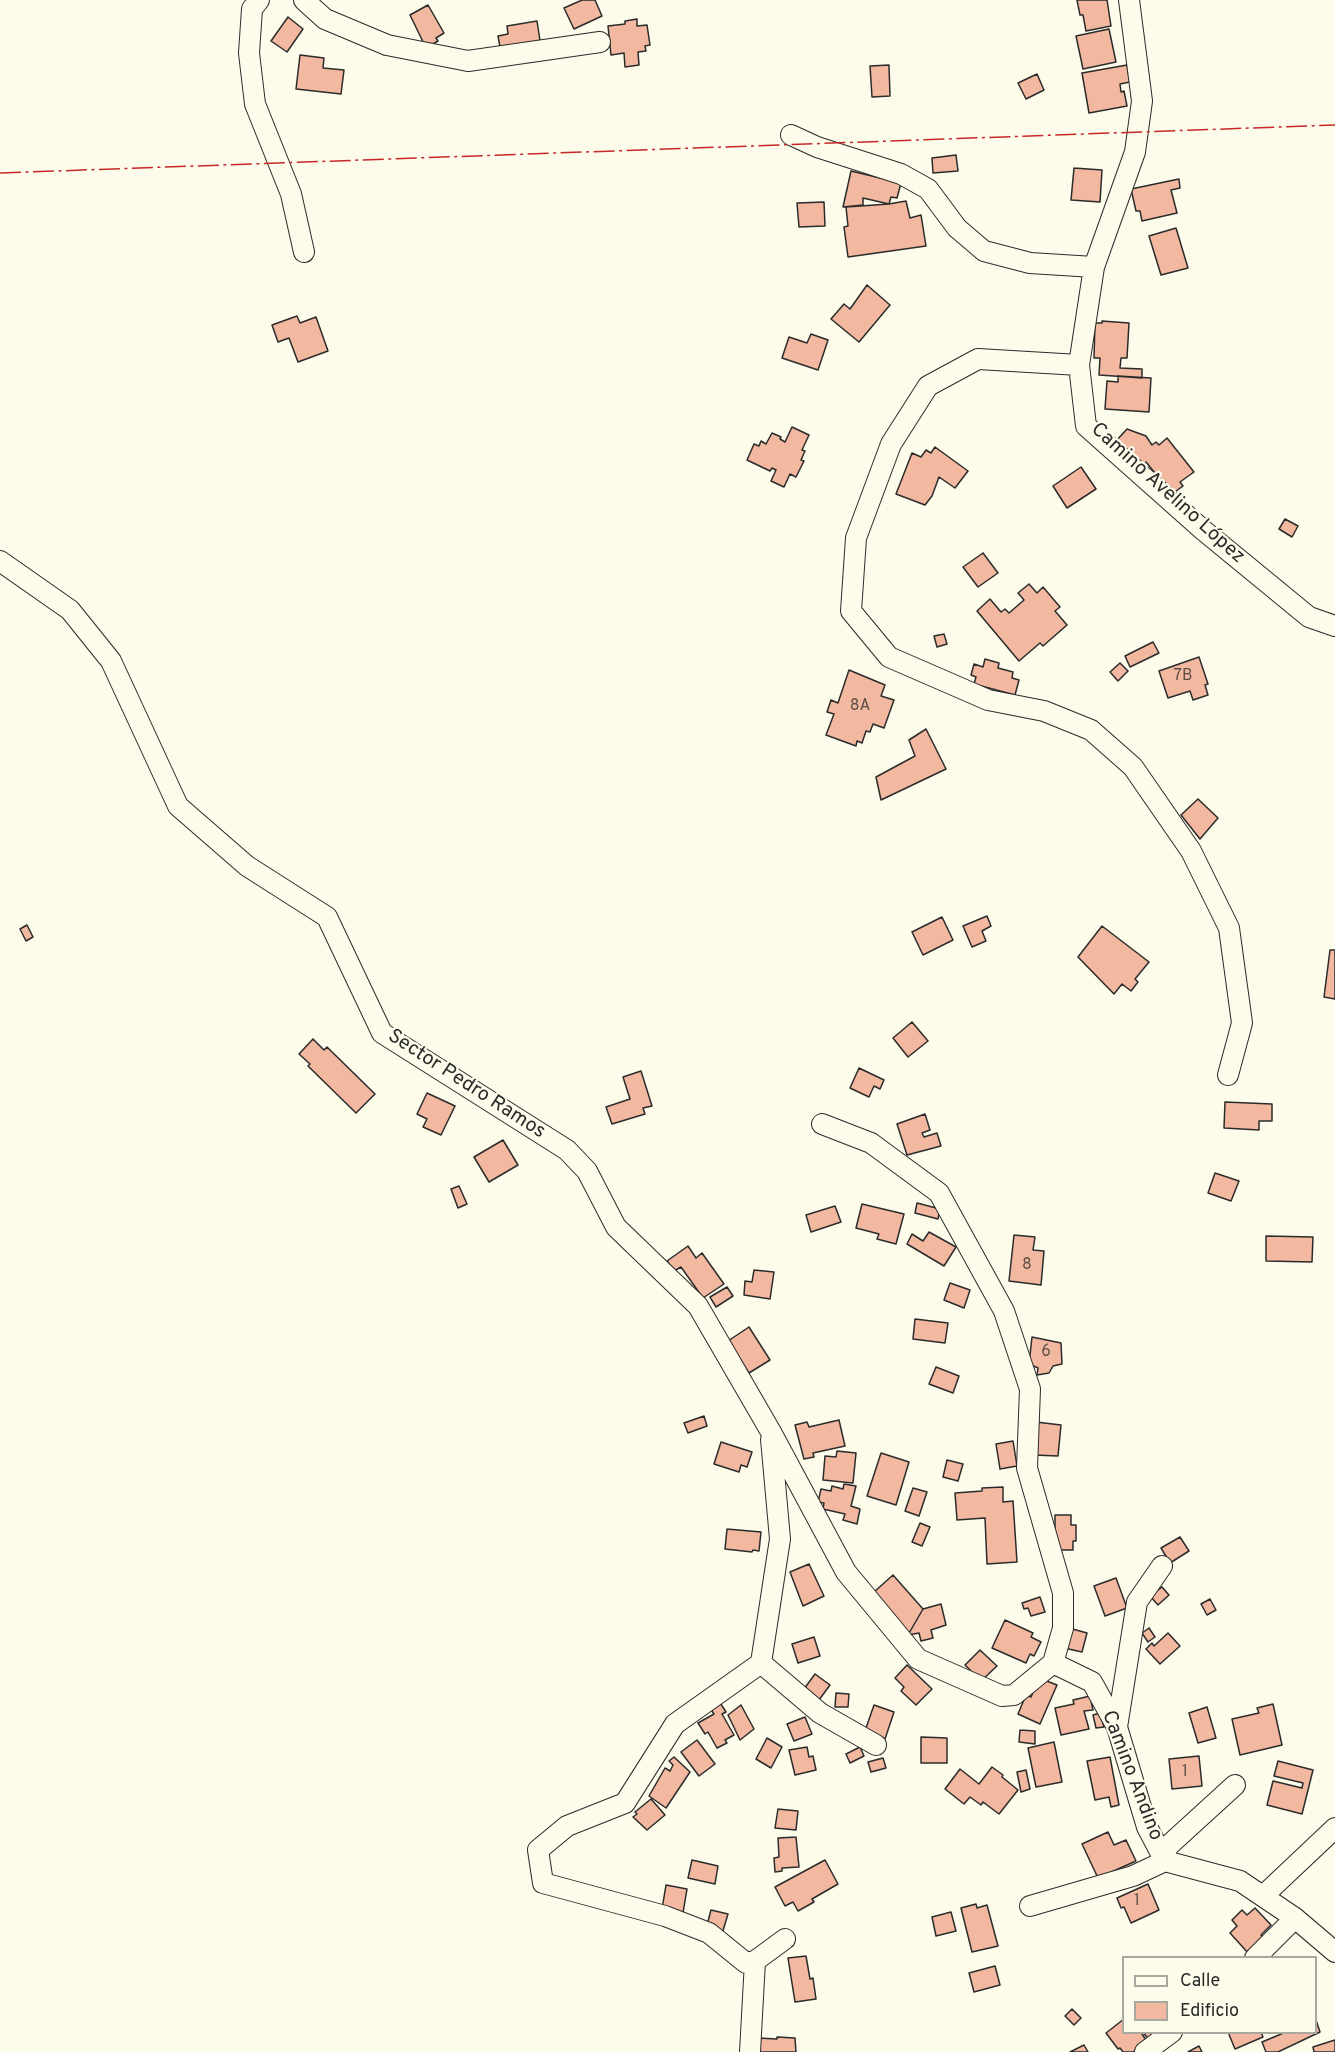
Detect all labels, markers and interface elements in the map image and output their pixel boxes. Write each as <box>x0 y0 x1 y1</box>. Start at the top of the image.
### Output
street label: Camino Avelino López <box>1085 419 1249 569</box>
house number: 7B <box>1174 667 1192 687</box>
house number: 8A <box>850 697 870 717</box>
street label: Sector Pedro Ramos <box>383 1025 549 1145</box>
house number: 8 <box>1022 1256 1032 1276</box>
house number: 6 <box>1041 1343 1051 1363</box>
street label: Camino Andino <box>1095 1708 1167 1844</box>
house number: 1 <box>1182 1763 1188 1783</box>
house number: 1 <box>1134 1892 1140 1912</box>
legend <box>1122 1956 1317 2034</box>
text: Calle <box>1180 1970 1220 1993</box>
text: Edificio <box>1180 2000 1239 2023</box>

